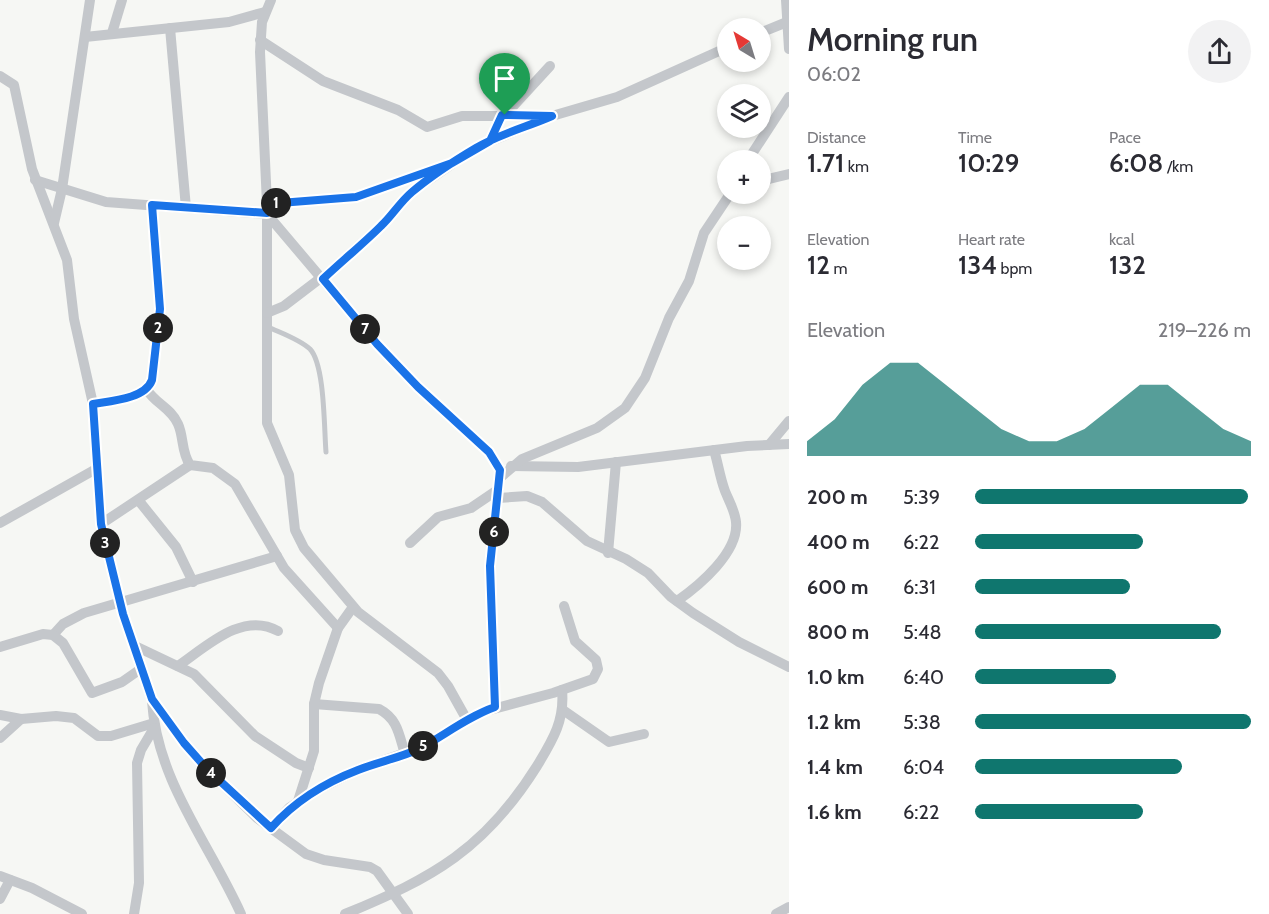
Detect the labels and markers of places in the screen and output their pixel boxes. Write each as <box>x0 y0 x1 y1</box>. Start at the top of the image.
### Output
pin <box>479 53 530 115</box>
pin: 1 <box>261 188 291 218</box>
pin: 2 <box>143 313 173 343</box>
pin: 7 <box>350 314 380 344</box>
pin: 6 <box>479 517 509 547</box>
pin: 3 <box>90 528 120 558</box>
pin: 5 <box>408 731 438 761</box>
pin: 4 <box>196 758 226 788</box>

